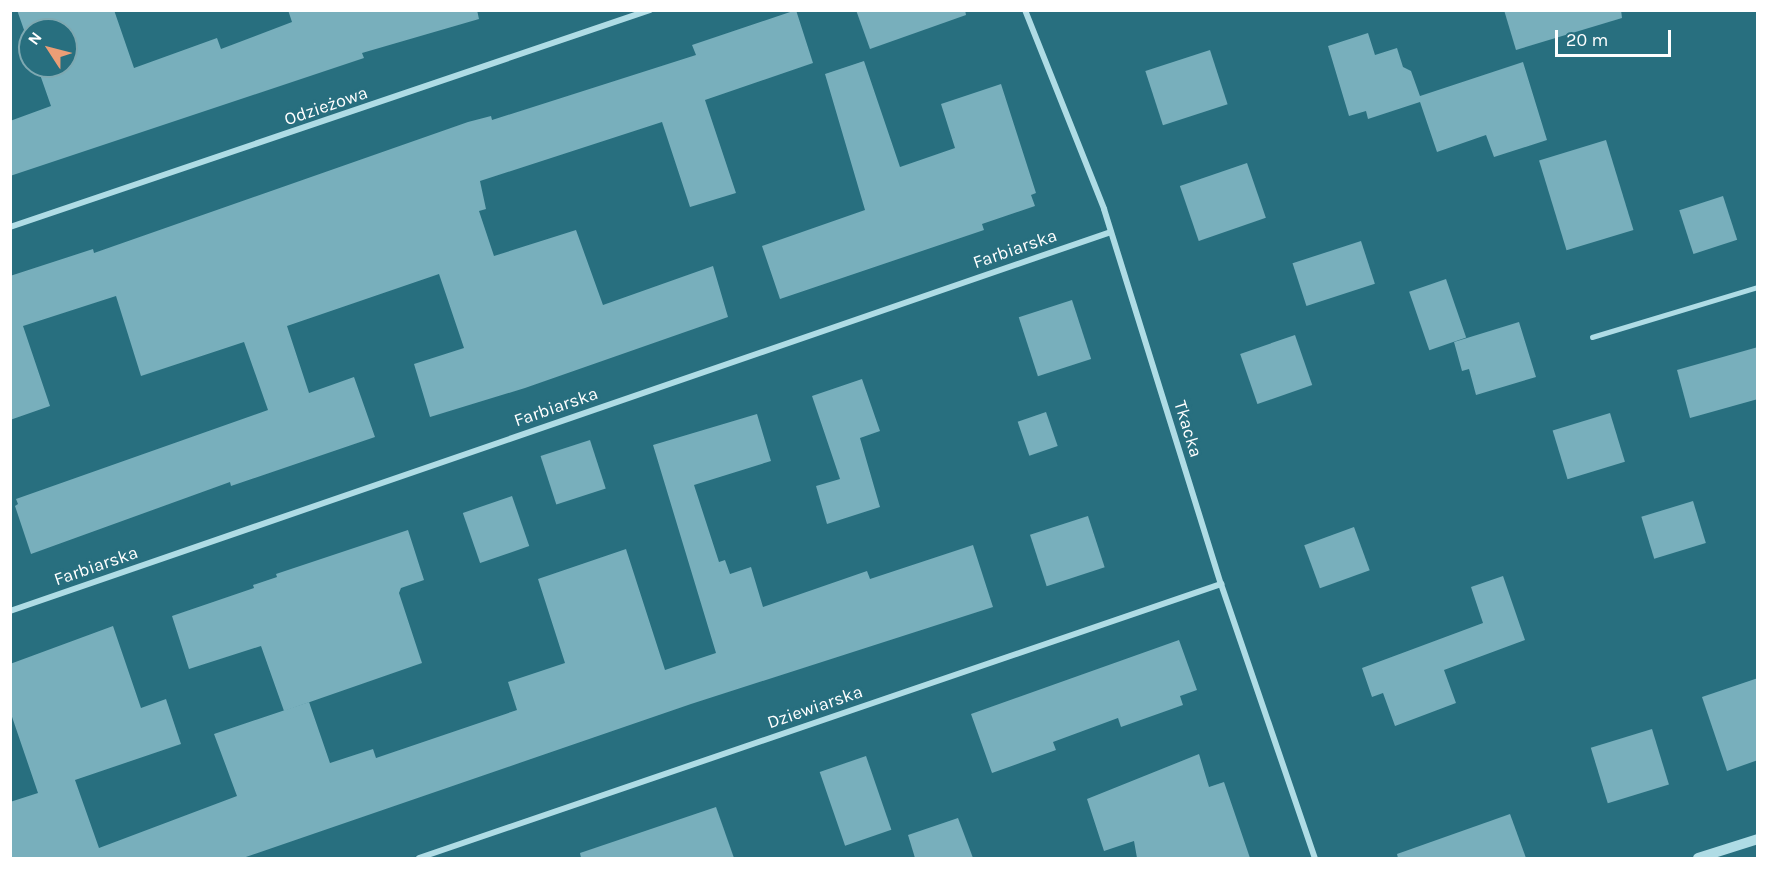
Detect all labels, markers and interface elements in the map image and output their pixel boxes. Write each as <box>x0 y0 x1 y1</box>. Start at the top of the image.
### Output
north arrow <box>18 18 78 78</box>
scale bar <box>1558 18 1674 56</box>
text: N <box>24 28 46 49</box>
text: 20 m <box>1566 29 1608 51</box>
street label: Odzieżowa <box>281 82 371 130</box>
street label: Farbiarska <box>970 225 1060 273</box>
street label: Farbiarska <box>511 383 601 431</box>
street label: Tkacka <box>1169 398 1207 460</box>
street label: Farbiarska <box>51 542 141 590</box>
street label: Dziewiarska <box>765 681 865 733</box>

